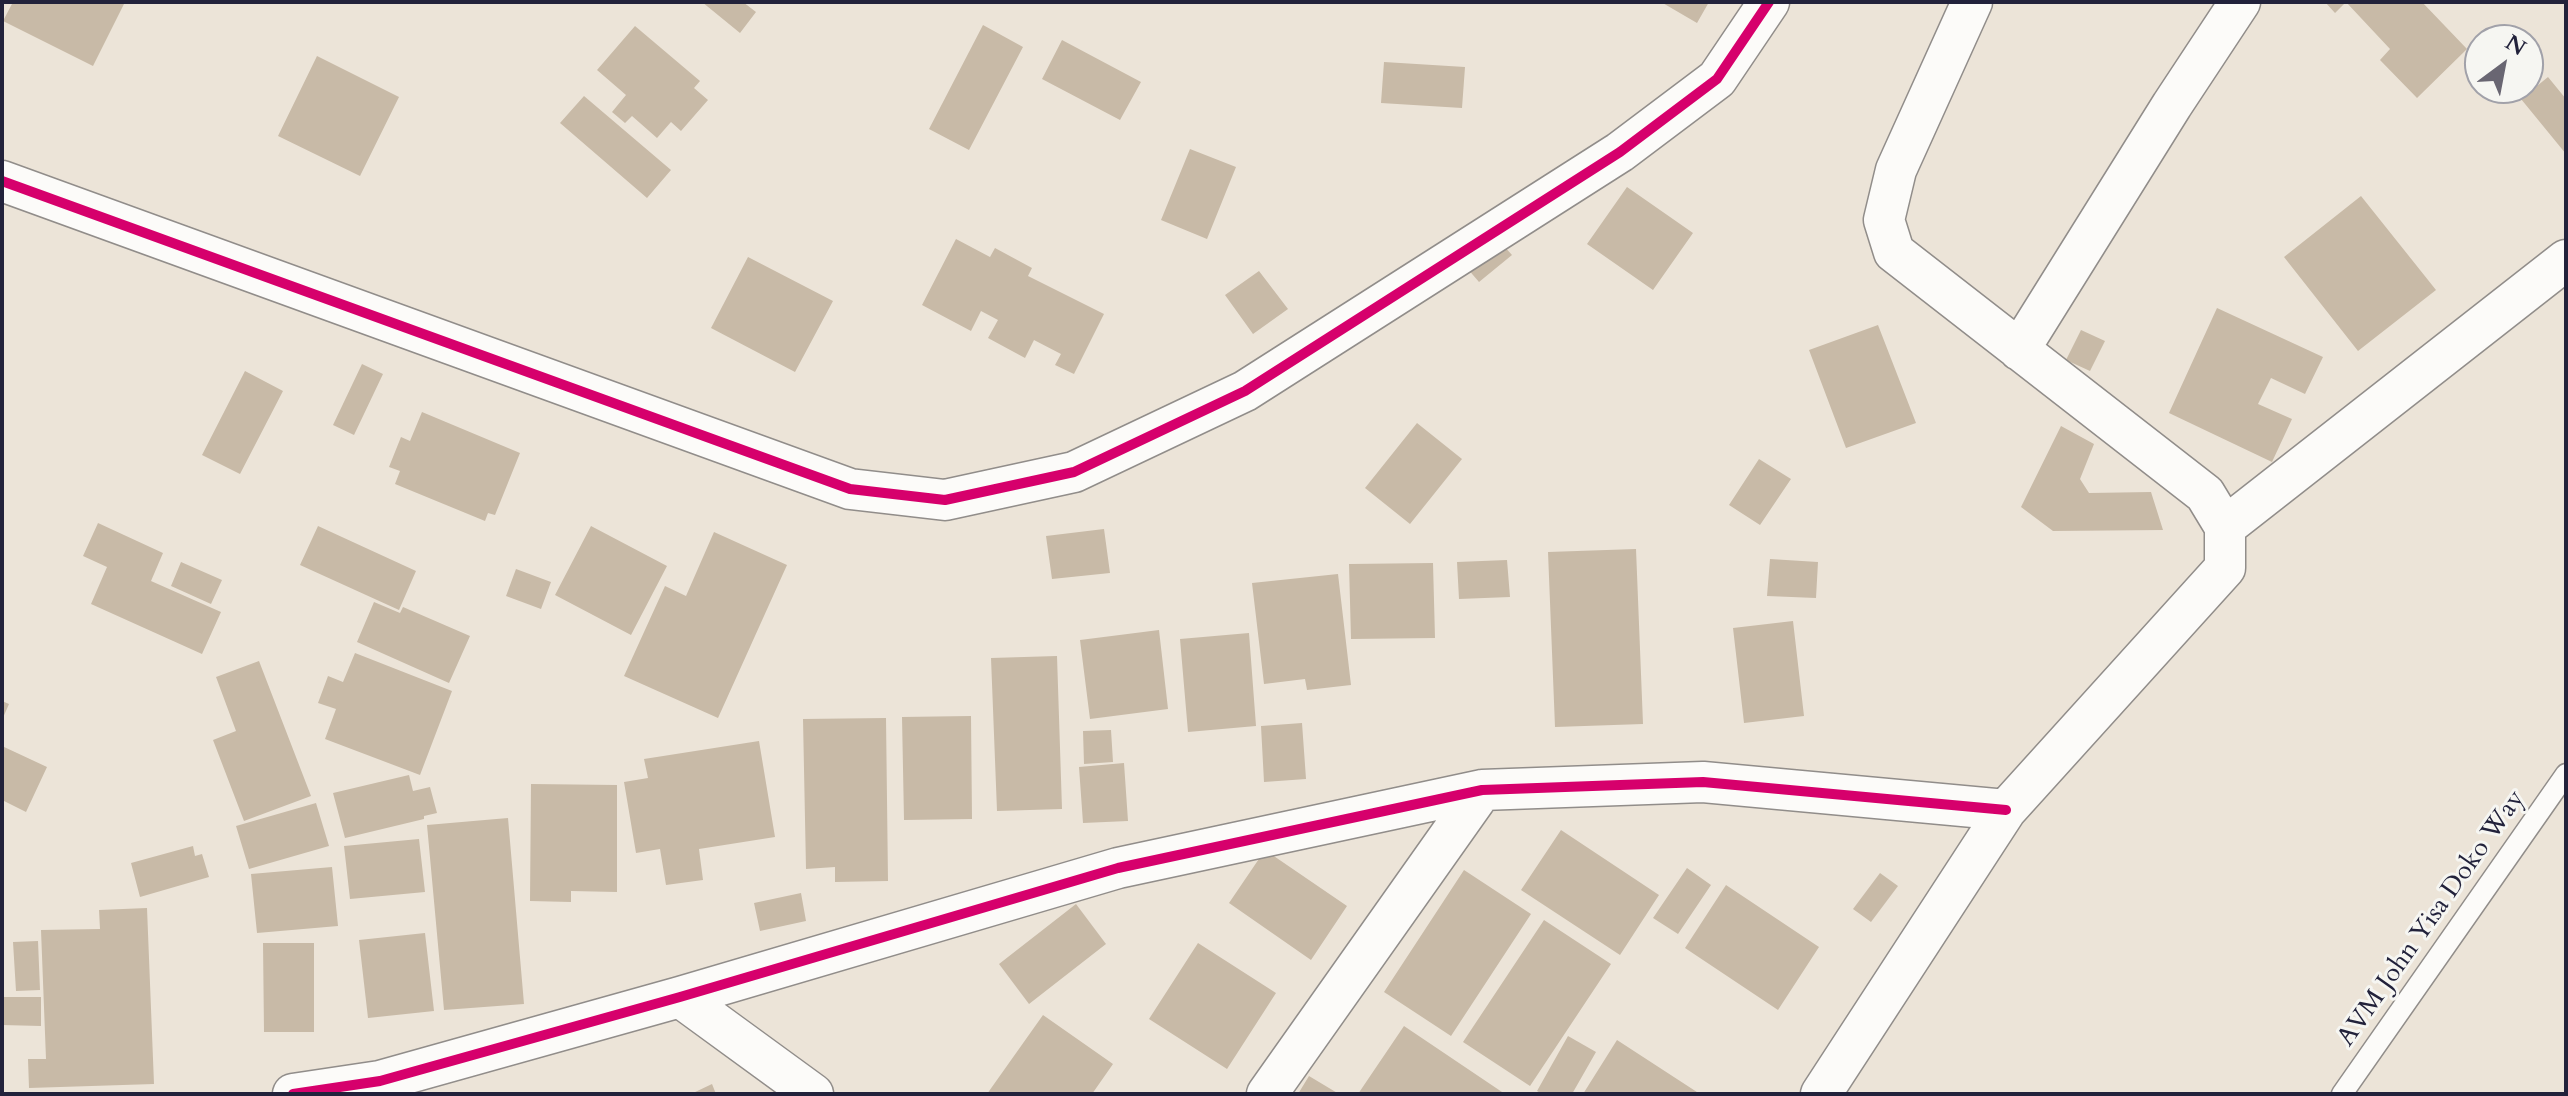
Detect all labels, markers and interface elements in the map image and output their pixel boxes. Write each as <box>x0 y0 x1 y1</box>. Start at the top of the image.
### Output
north arrow <box>2464 24 2544 104</box>
text: N <box>2500 28 2532 63</box>
street label: AVM John Yisa Doko Way <box>2332 785 2532 1053</box>

